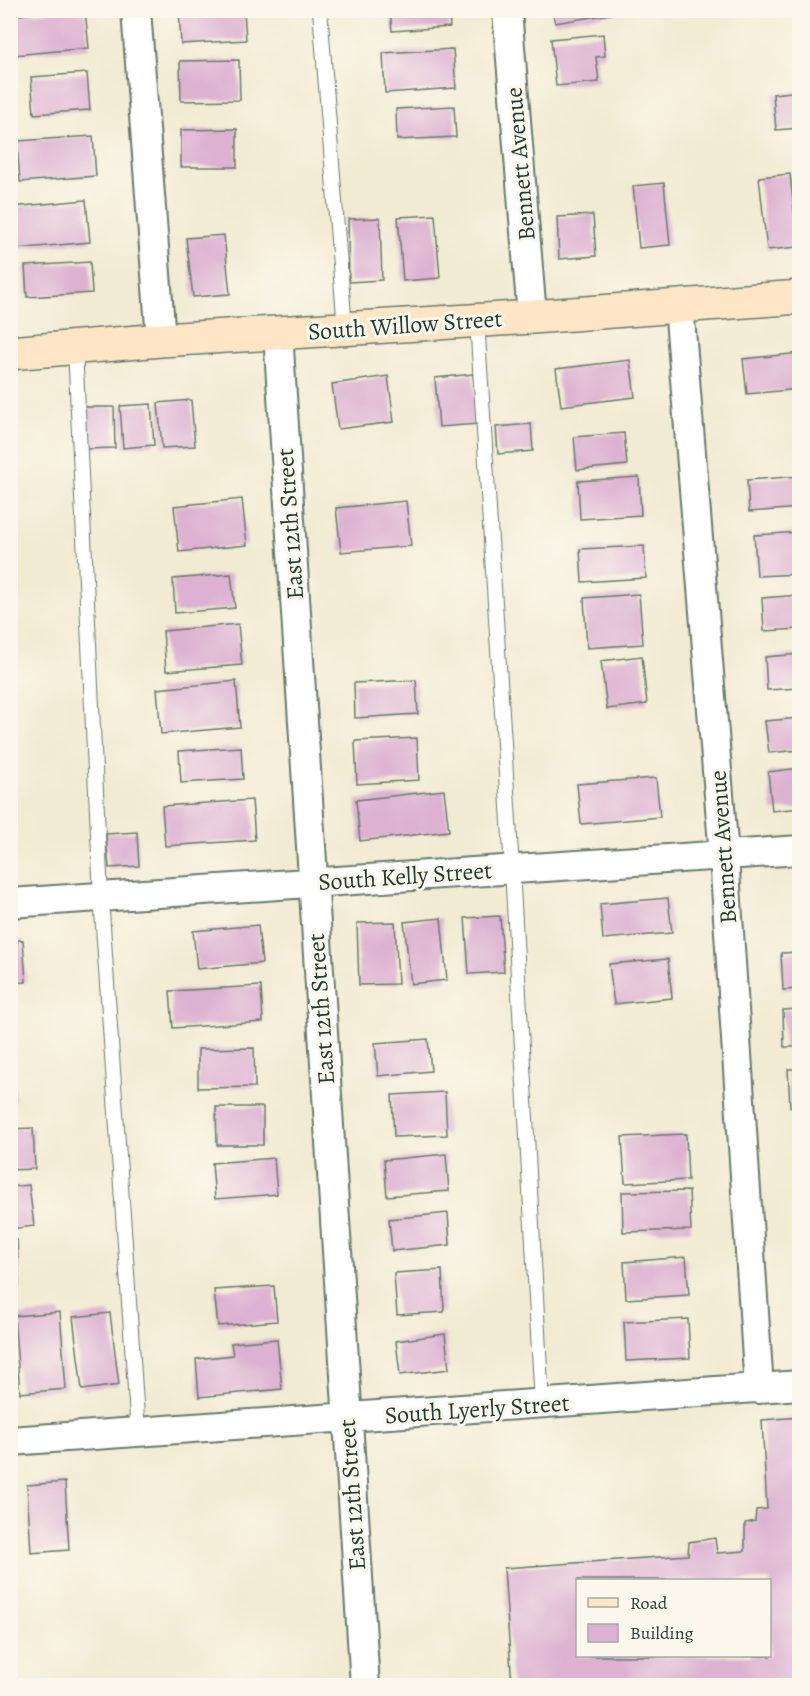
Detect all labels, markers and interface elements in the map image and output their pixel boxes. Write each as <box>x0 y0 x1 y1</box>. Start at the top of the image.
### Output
street label: Bennett Avenue <box>497 86 543 242</box>
street label: South Willow Street <box>307 302 503 348</box>
street label: East 12th Street <box>269 447 311 601</box>
street label: Bennett Avenue <box>702 769 744 925</box>
street label: South Kelly Street <box>317 854 493 898</box>
street label: East 12th Street <box>300 932 342 1086</box>
street label: South Lyerly Street <box>384 1387 571 1431</box>
street label: East 12th Street <box>331 1418 373 1572</box>
legend <box>576 1579 771 1657</box>
text: Road <box>630 1591 668 1615</box>
text: Building <box>630 1621 694 1645</box>

